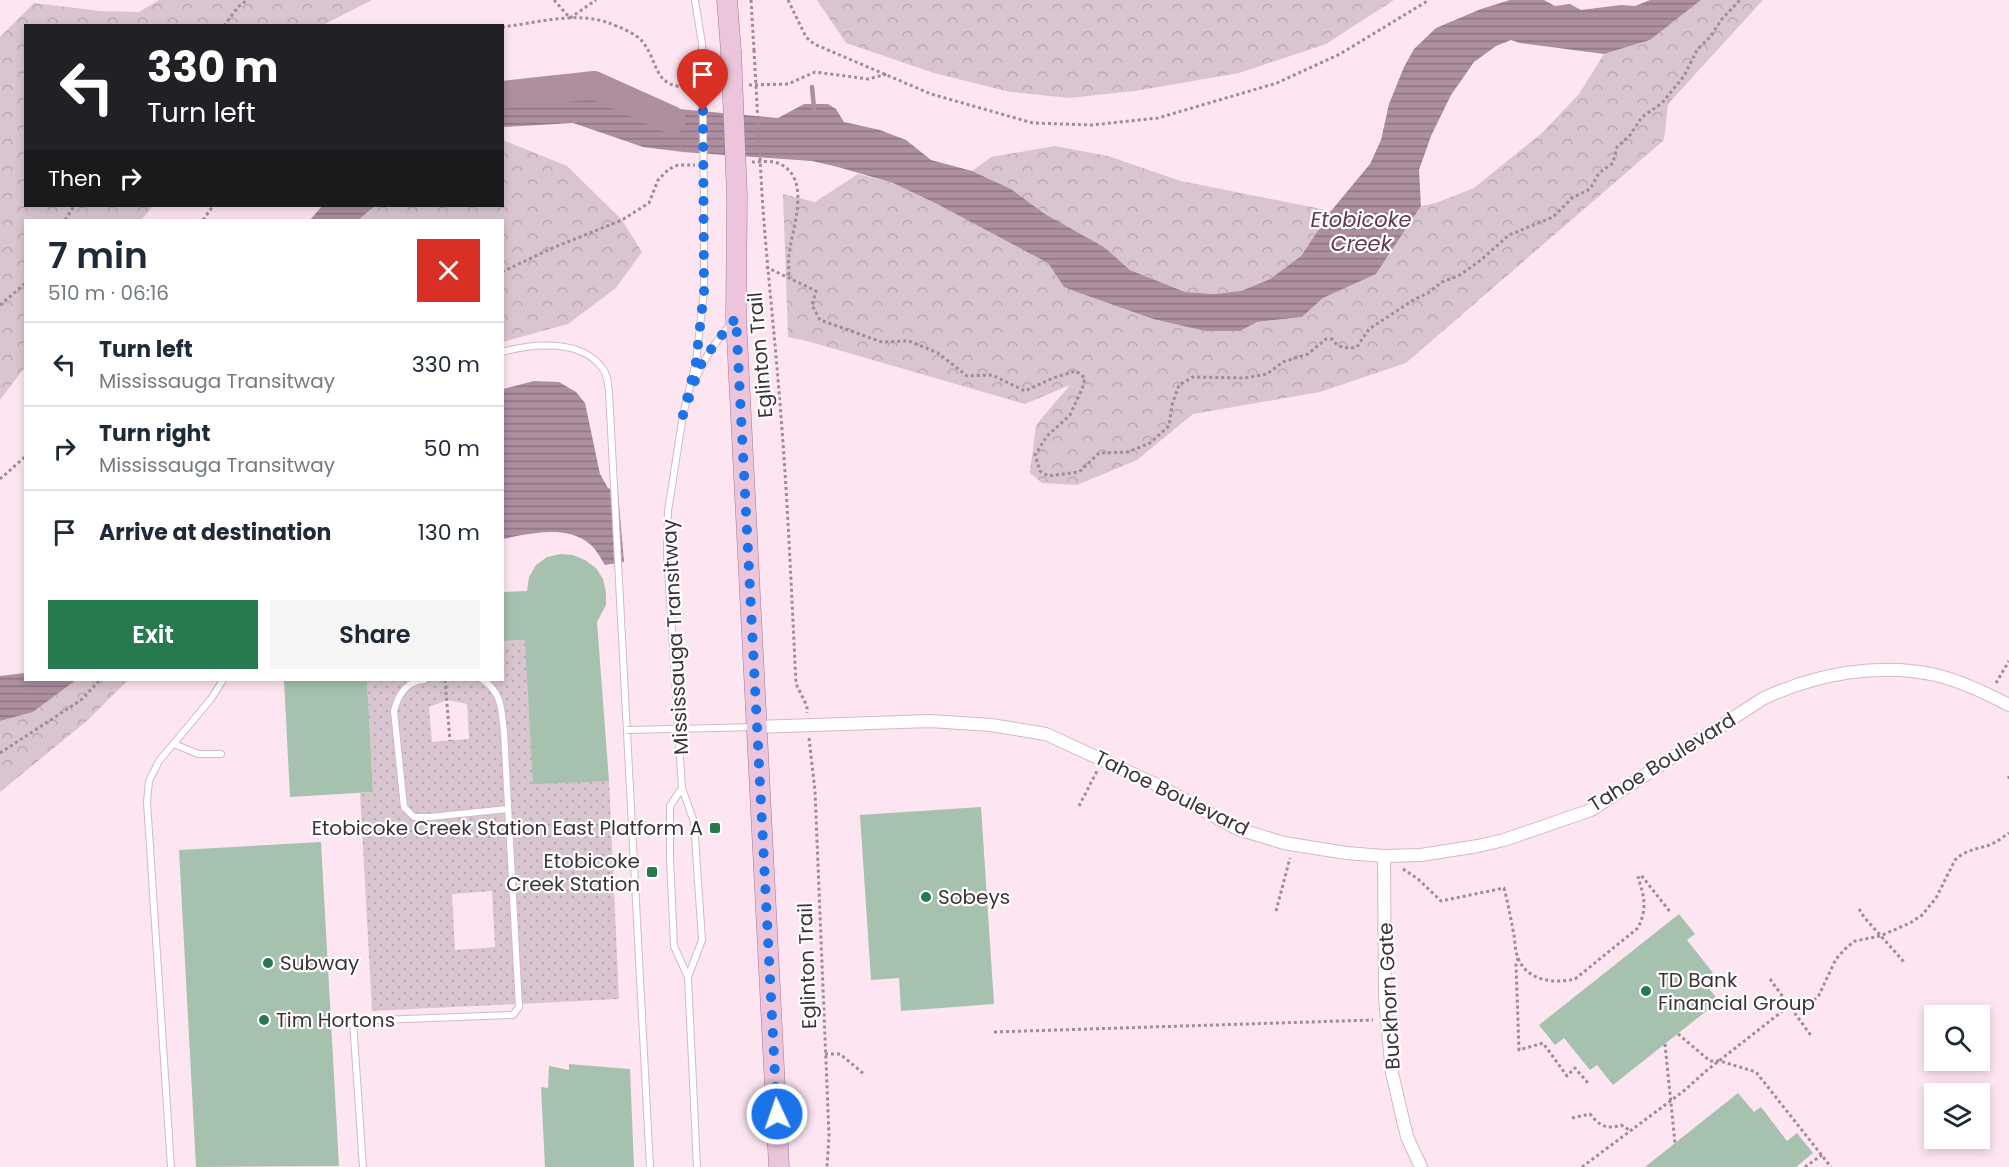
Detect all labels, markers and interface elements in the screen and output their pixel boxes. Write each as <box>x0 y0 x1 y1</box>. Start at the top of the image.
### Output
text: 330 m <box>147 38 279 97</box>
icon: left <box>48 48 126 126</box>
pin <box>677 49 728 111</box>
icon: arrive <box>686 58 719 91</box>
text: Turn left <box>147 94 256 131</box>
icon: right <box>114 162 147 195</box>
text: Then <box>48 163 102 194</box>
water label: Etobicoke Creek <box>1310 205 1412 258</box>
text: 7 min <box>48 230 148 281</box>
button: close <box>417 239 480 302</box>
text: 510 m · 06:16 <box>48 279 169 307</box>
street label: Eglinton Trail <box>741 291 779 419</box>
text: Turn left <box>99 334 193 365</box>
icon: left <box>48 348 81 381</box>
text: 330 m <box>412 349 480 380</box>
text: Mississauga Transitway <box>99 367 335 395</box>
text: Turn right <box>99 418 210 449</box>
icon: right <box>48 432 81 465</box>
text: 50 m <box>424 433 480 464</box>
text: Mississauga Transitway <box>99 451 335 479</box>
icon: arrive <box>48 516 81 549</box>
text: Arrive at destination <box>99 517 331 548</box>
text: 130 m <box>418 517 480 548</box>
street label: Mississauga Transitway <box>655 518 695 756</box>
button: Exit <box>48 600 258 669</box>
button: Share <box>270 600 480 669</box>
street label: Tahoe Boulevard <box>1583 705 1741 819</box>
street label: Tahoe Boulevard <box>1090 743 1254 843</box>
place label: Etobicoke Creek Station East Platform A <box>312 814 703 842</box>
marker: Etobicoke Creek Station East Platform A <box>708 821 722 835</box>
place label: Etobicoke Creek Station <box>506 847 640 898</box>
marker: Etobicoke Creek Station <box>645 865 659 879</box>
place label: Sobeys <box>938 883 1010 911</box>
marker: Sobeys <box>919 890 933 904</box>
street label: Eglinton Trail <box>791 902 823 1030</box>
street label: Buckhorn Gate <box>1371 922 1407 1070</box>
place label: Subway <box>280 949 359 977</box>
marker: Subway <box>261 956 275 970</box>
place label: TD Bank Financial Group <box>1658 966 1815 1017</box>
marker: TD Bank Financial Group <box>1639 984 1653 998</box>
map controls <box>1924 1005 1990 1149</box>
button: search <box>1924 1005 1990 1071</box>
place label: Tim Hortons <box>276 1006 395 1034</box>
marker: Tim Hortons <box>257 1013 271 1027</box>
position arrow <box>745 1082 809 1146</box>
button: layers <box>1924 1083 1990 1149</box>

